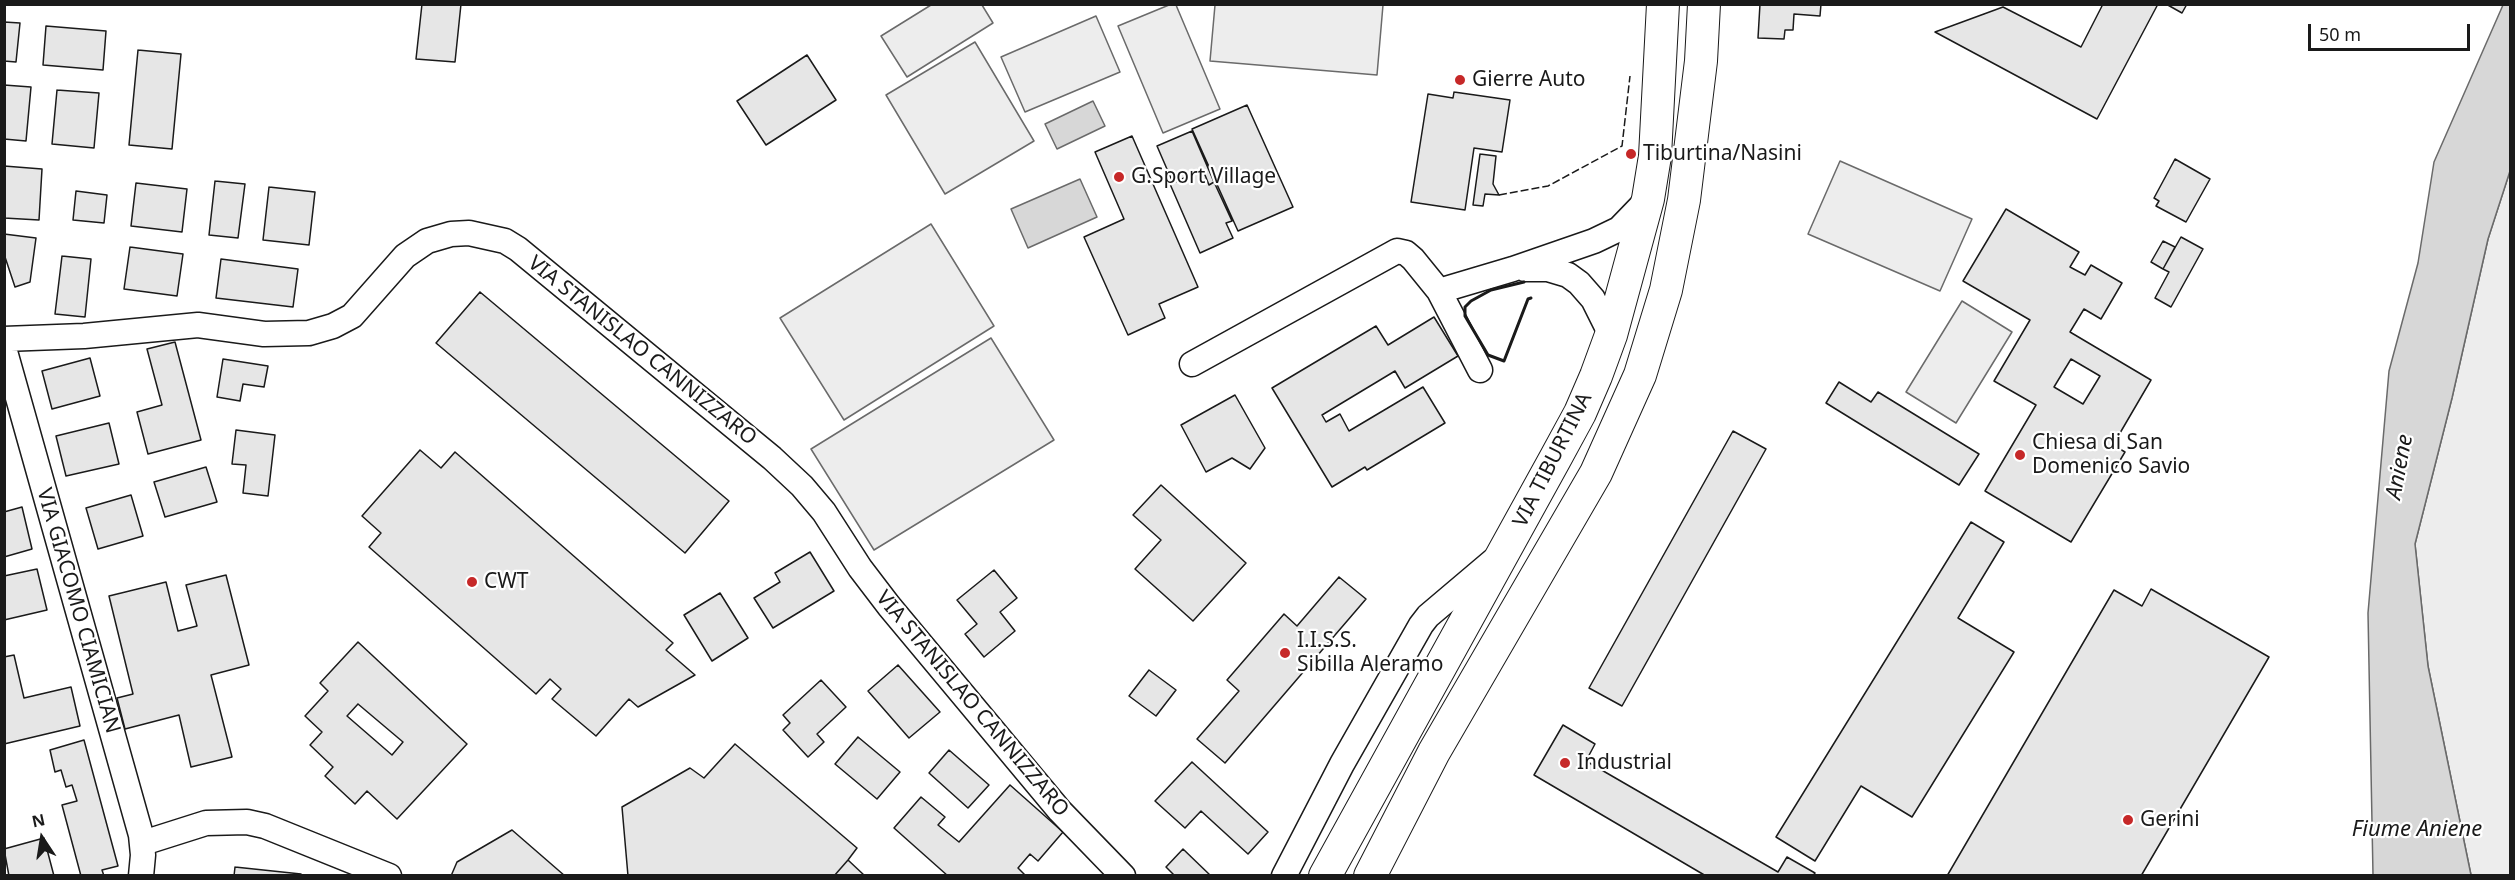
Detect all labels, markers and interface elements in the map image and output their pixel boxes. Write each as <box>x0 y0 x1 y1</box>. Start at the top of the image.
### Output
scale bar <box>2311 12 2473 50</box>
text: 50 m <box>2319 22 2361 46</box>
place label: Gierre Auto <box>1472 67 1585 93</box>
marker: Gierre Auto <box>1453 73 1467 87</box>
place label: Tiburtina/Nasini <box>1643 141 1802 167</box>
marker: Tiburtina/Nasini <box>1624 147 1638 161</box>
place label: G.Sport Village <box>1131 164 1276 190</box>
marker: G.Sport Village <box>1112 170 1126 184</box>
street label: VIA STANISLAO CANNIZZARO <box>523 251 761 451</box>
street label: VIA TIBURTINA <box>1508 389 1598 531</box>
place label: Chiesa di San Domenico Savio <box>2032 430 2190 480</box>
water label: Aniene <box>2381 432 2419 502</box>
marker: Chiesa di San Domenico Savio <box>2013 448 2027 462</box>
street label: VIA GIACOMO CIAMICIAN <box>31 485 125 737</box>
place label: CWT <box>484 569 528 595</box>
marker: CWT <box>465 575 479 589</box>
street label: VIA STANISLAO CANNIZZARO <box>870 586 1074 822</box>
place label: I.I.S.S. Sibilla Aleramo <box>1297 628 1443 678</box>
marker: I.I.S.S. Sibilla Aleramo <box>1278 646 1292 660</box>
place label: Industrial <box>1577 750 1672 776</box>
marker: Industrial <box>1558 756 1572 770</box>
place label: Gerini <box>2140 807 2200 833</box>
north arrow <box>12 808 72 868</box>
text: N <box>30 808 47 833</box>
marker: Gerini <box>2121 813 2135 827</box>
water label: Fiume Aniene <box>2352 817 2482 843</box>

